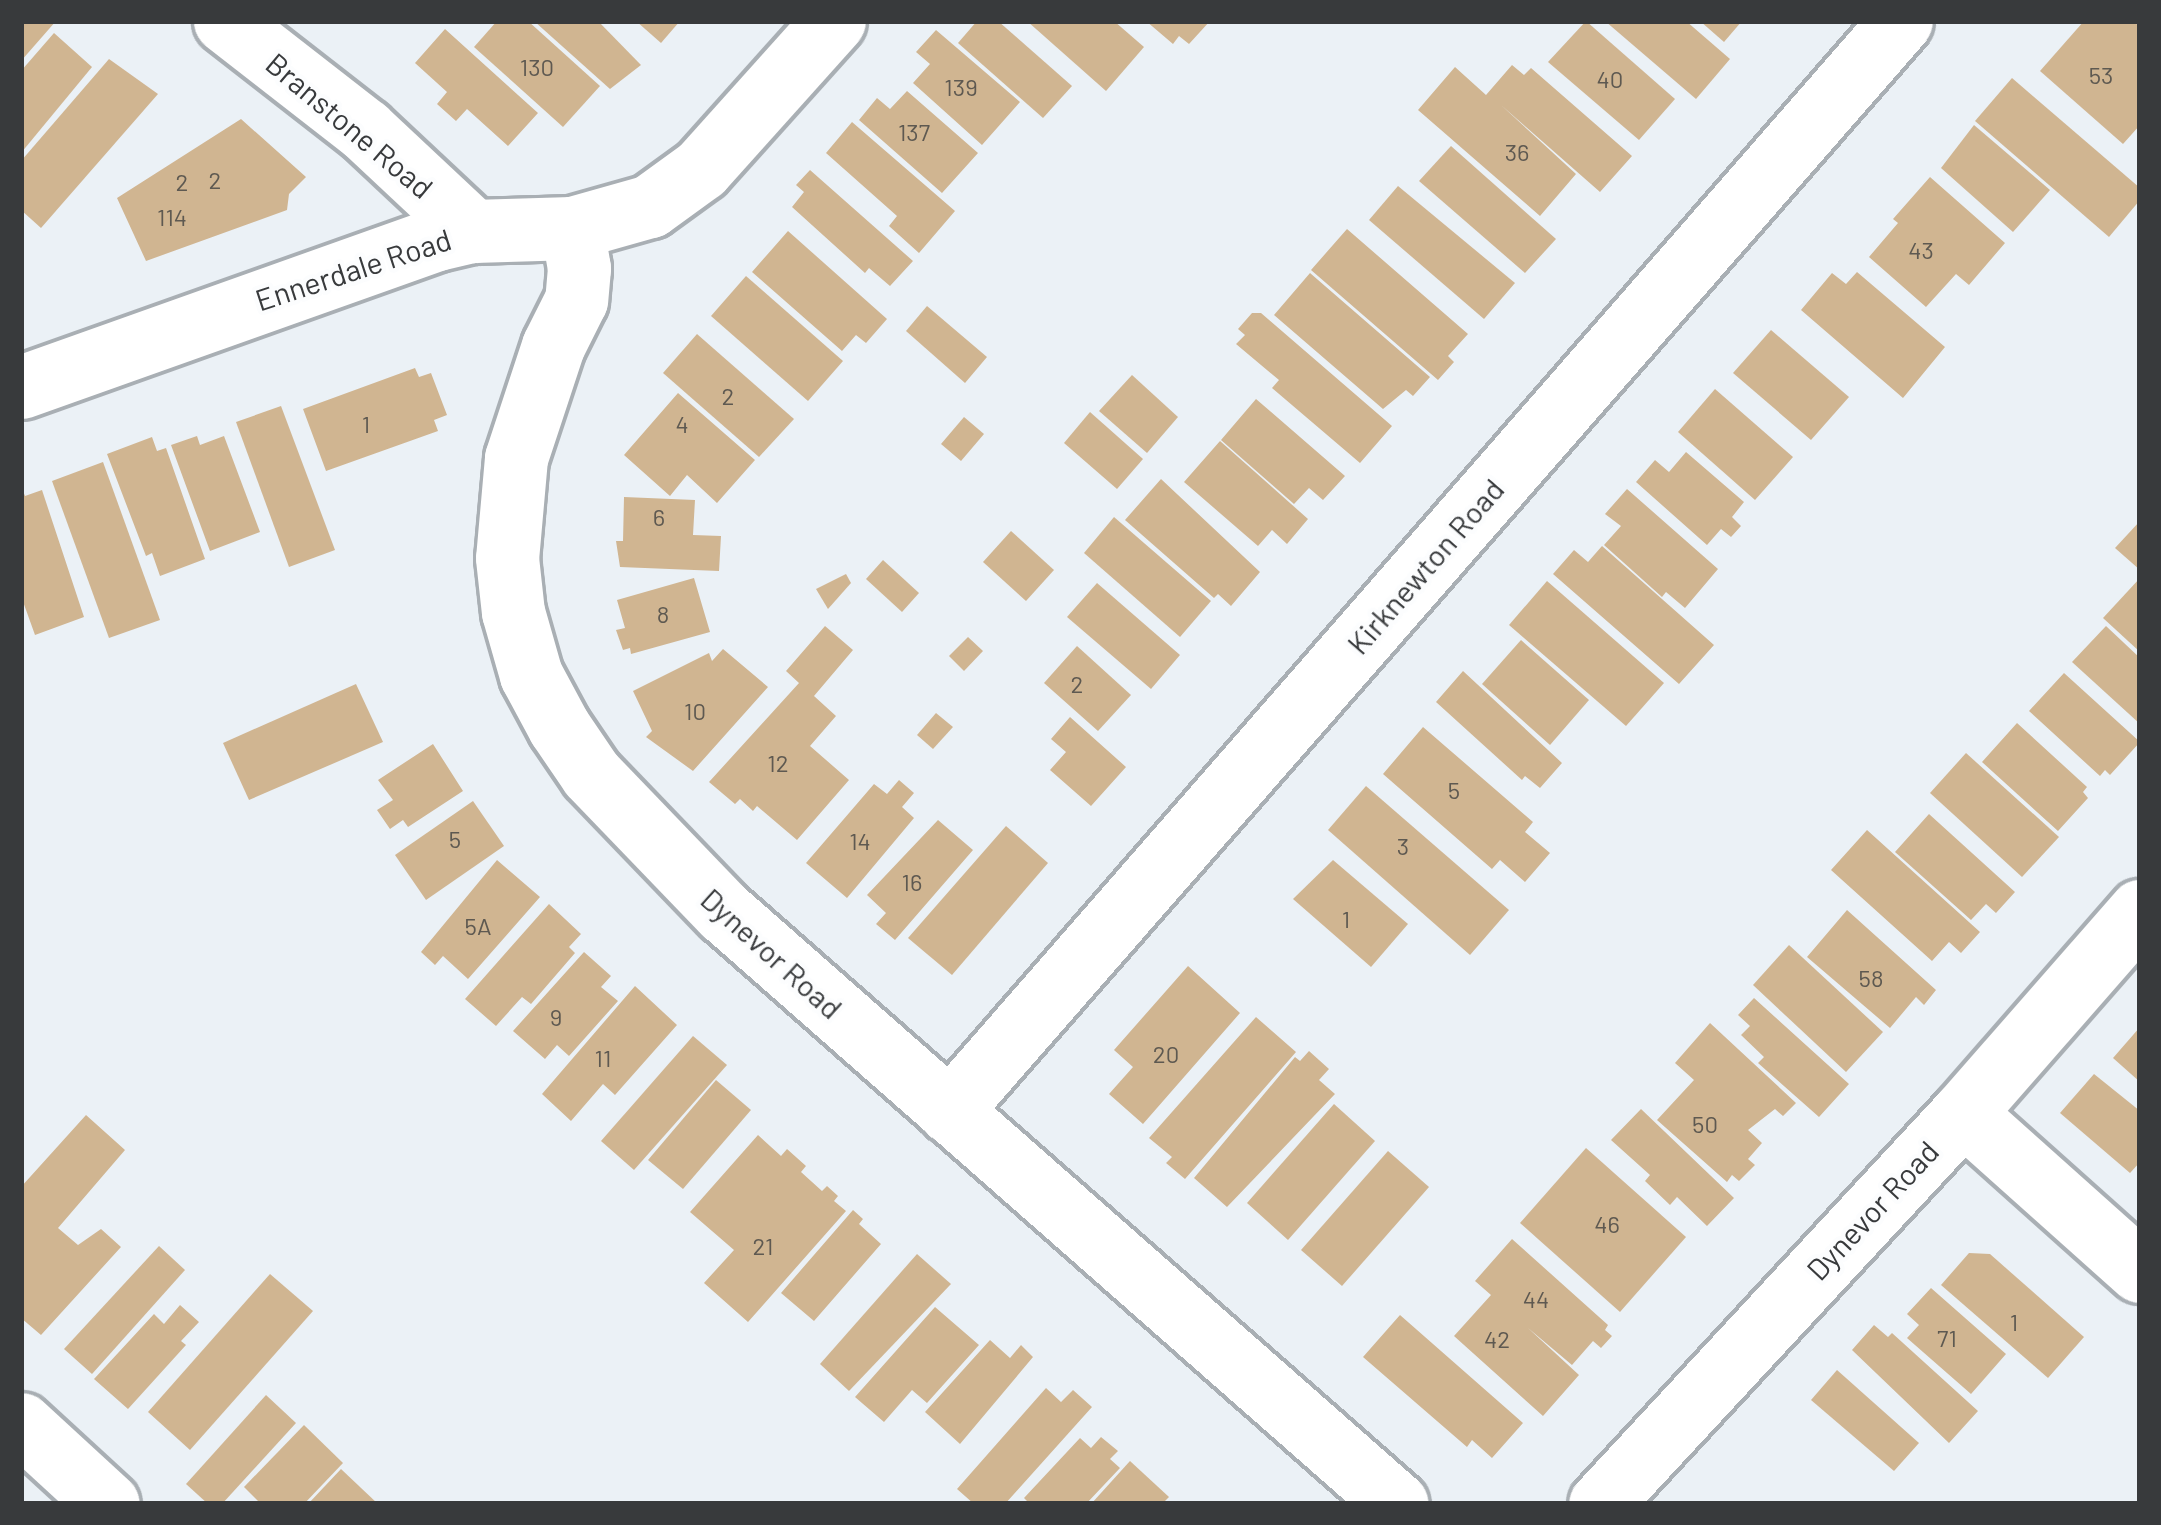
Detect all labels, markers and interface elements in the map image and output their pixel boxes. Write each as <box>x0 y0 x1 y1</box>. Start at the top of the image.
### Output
street label: Branstone Road <box>259 45 441 205</box>
house number: 130 <box>520 53 554 81</box>
house number: 53 <box>2089 61 2113 89</box>
house number: 40 <box>1597 65 1623 93</box>
house number: 139 <box>944 73 978 101</box>
house number: 137 <box>898 118 930 146</box>
house number: 36 <box>1505 138 1529 166</box>
house number: 2 <box>209 166 221 194</box>
house number: 2 <box>176 168 188 196</box>
house number: 114 <box>157 203 187 231</box>
street label: Ennerdale Road <box>250 220 456 318</box>
house number: 43 <box>1908 236 1934 264</box>
house number: 2 <box>722 382 734 410</box>
house number: 1 <box>362 410 370 438</box>
house number: 4 <box>675 410 689 438</box>
street label: Kirknewton Road <box>1339 471 1511 661</box>
house number: 6 <box>653 503 665 531</box>
house number: 8 <box>657 600 669 628</box>
house number: 2 <box>1071 670 1083 698</box>
house number: 10 <box>684 697 706 725</box>
house number: 12 <box>767 749 789 777</box>
house number: 5 <box>1448 776 1460 804</box>
house number: 5 <box>449 825 461 853</box>
house number: 14 <box>849 827 871 855</box>
house number: 3 <box>1397 832 1409 860</box>
house number: 16 <box>902 868 922 896</box>
street label: Dynevor Road <box>694 880 850 1026</box>
house number: 1 <box>1342 905 1350 933</box>
house number: 5A <box>465 912 491 940</box>
house number: 58 <box>1859 964 1883 992</box>
house number: 9 <box>550 1003 562 1031</box>
house number: 20 <box>1153 1040 1179 1068</box>
house number: 11 <box>595 1044 611 1072</box>
house number: 50 <box>1692 1110 1718 1138</box>
street label: Dynevor Road <box>1798 1133 1946 1287</box>
house number: 46 <box>1594 1210 1620 1238</box>
house number: 21 <box>753 1232 773 1260</box>
house number: 44 <box>1523 1285 1549 1313</box>
house number: 1 <box>2010 1308 2018 1336</box>
house number: 71 <box>1937 1324 1957 1352</box>
house number: 42 <box>1484 1325 1510 1353</box>

